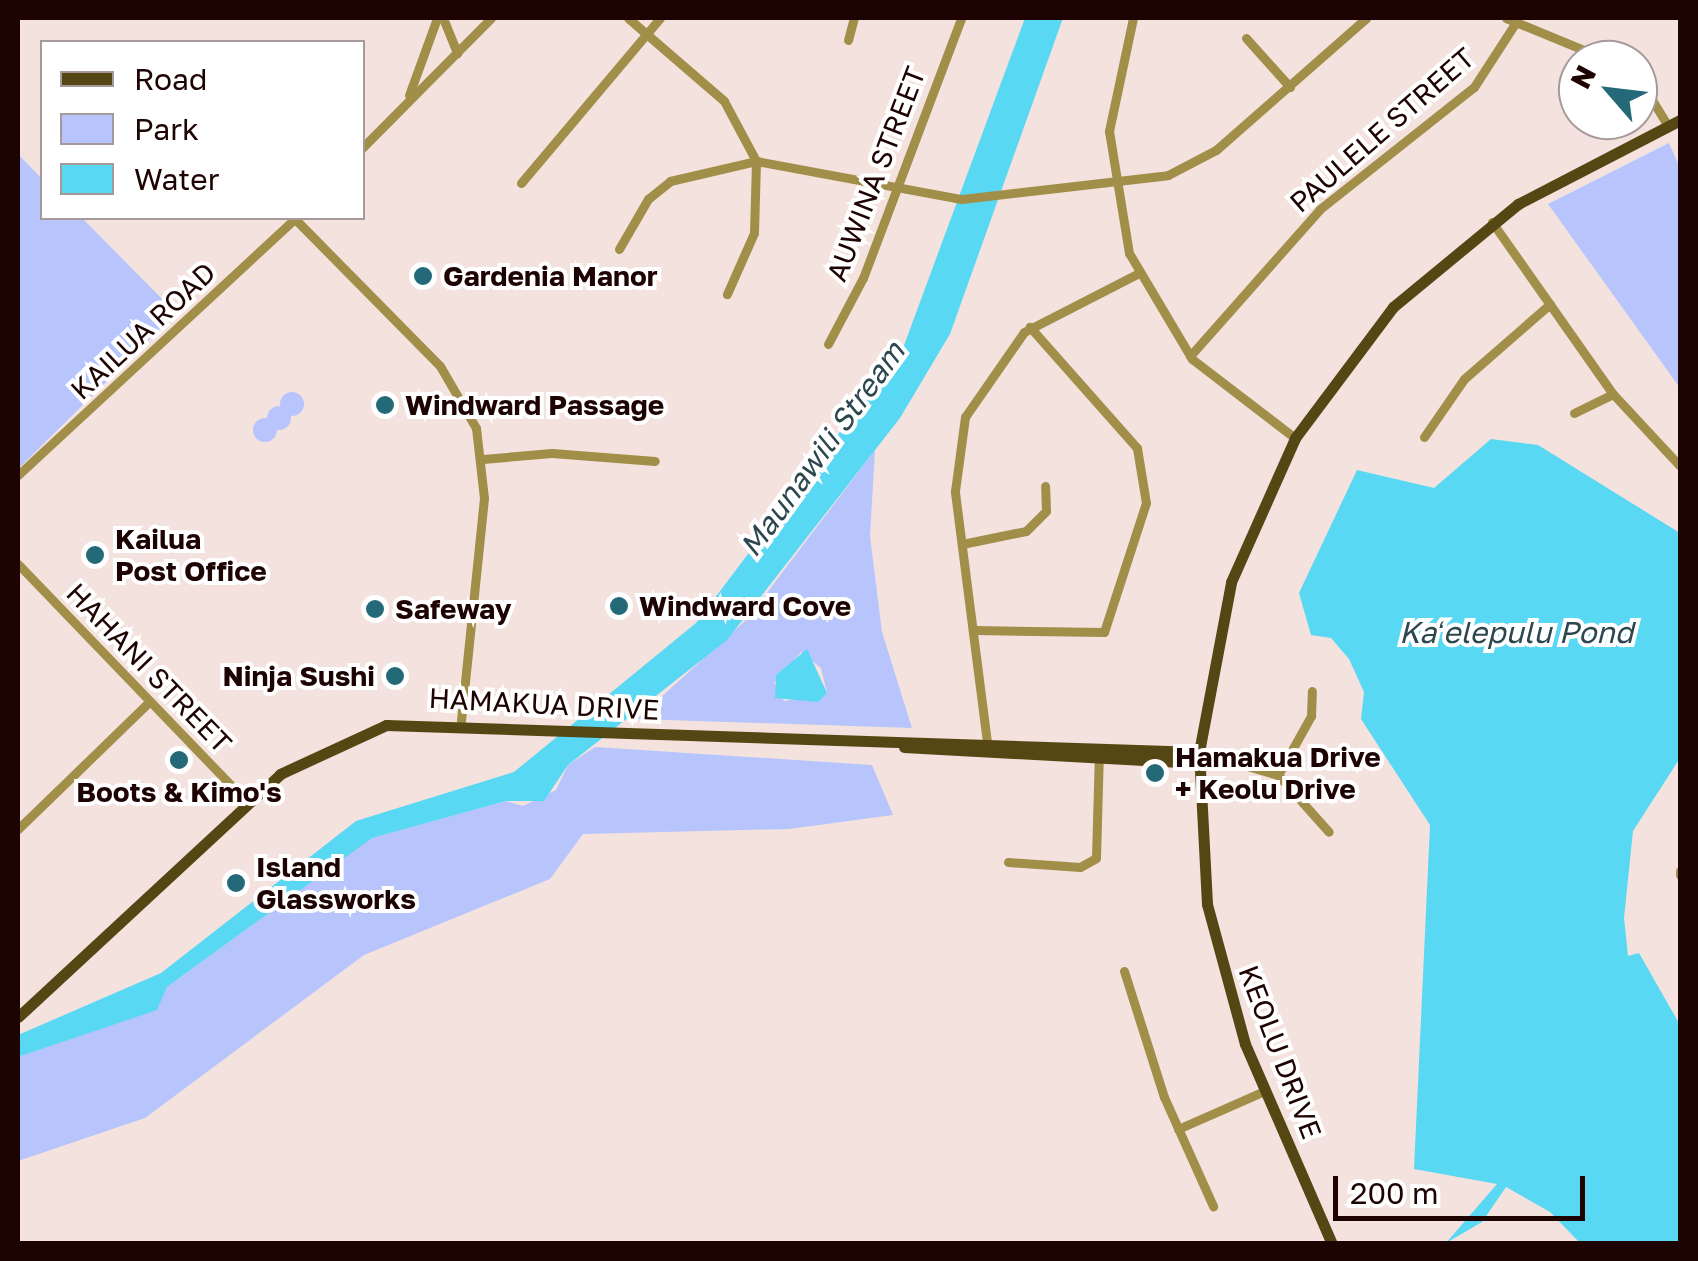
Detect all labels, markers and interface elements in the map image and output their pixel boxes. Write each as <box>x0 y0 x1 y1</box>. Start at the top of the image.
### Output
legend <box>40 40 365 220</box>
north arrow <box>1558 40 1658 140</box>
street label: PAULELE STREET <box>1283 41 1481 219</box>
text: N <box>1563 59 1602 94</box>
text: Road <box>134 61 208 97</box>
street label: AUWINA STREET <box>820 62 932 286</box>
text: Park <box>134 111 199 147</box>
text: Water <box>134 161 219 197</box>
street label: KAILUA ROAD <box>64 255 222 407</box>
place label: Gardenia Manor <box>443 259 658 293</box>
marker: Gardenia Manor <box>412 265 434 287</box>
water label: Maunawili Stream <box>732 335 912 563</box>
place label: Windward Passage <box>405 388 664 422</box>
marker: Windward Passage <box>374 394 396 416</box>
place label: Kailua Post Office <box>115 522 267 588</box>
marker: Kailua Post Office <box>84 544 106 566</box>
street label: HAHANI STREET <box>59 576 239 760</box>
place label: Windward Cove <box>639 589 851 623</box>
place label: Safeway <box>395 592 512 626</box>
marker: Windward Cove <box>608 595 630 617</box>
marker: Safeway <box>364 598 386 620</box>
water label: Kaʻelepulu Pond <box>1399 614 1633 650</box>
place label: Ninja Sushi <box>222 659 375 693</box>
marker: Ninja Sushi <box>384 665 406 687</box>
street label: HAMAKUA DRIVE <box>428 681 660 727</box>
place label: Hamakua Drive + Keolu Drive <box>1175 740 1381 806</box>
marker: Boots & Kimo's <box>168 749 190 771</box>
marker: Hamakua Drive + Keolu Drive <box>1144 762 1166 784</box>
place label: Boots & Kimo's <box>76 775 282 809</box>
place label: Island Glassworks <box>256 850 416 916</box>
marker: Island Glassworks <box>225 872 247 894</box>
street label: KEOLU DRIVE <box>1232 961 1328 1143</box>
scale bar <box>1338 1156 1590 1218</box>
text: 200 m <box>1350 1175 1439 1211</box>

